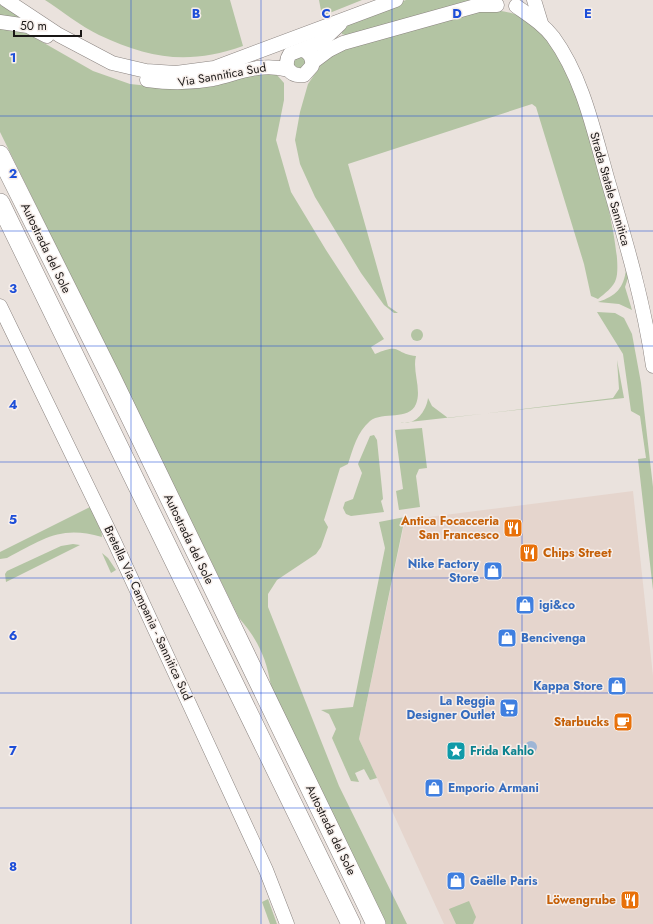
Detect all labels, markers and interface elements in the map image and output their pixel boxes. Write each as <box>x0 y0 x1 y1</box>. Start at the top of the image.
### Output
text: B <box>192 4 201 23</box>
text: C <box>321 4 331 23</box>
text: D <box>452 4 462 23</box>
text: E <box>584 4 592 23</box>
scale bar <box>14 12 81 38</box>
text: 50 m <box>20 17 47 35</box>
text: 1 <box>10 48 16 67</box>
street label: Via Sannitica Sud <box>176 58 268 92</box>
street label: Strada Statale Sannitica <box>585 130 635 248</box>
text: 2 <box>9 164 17 183</box>
street label: Autostrada del Sole <box>16 200 76 296</box>
text: 3 <box>9 279 17 298</box>
text: 4 <box>8 395 18 414</box>
street label: Autostrada del Sole <box>159 491 219 587</box>
text: 5 <box>9 510 17 529</box>
place label: Antica Focacceria San Francesco <box>400 512 499 544</box>
restaurant icon: Antica Focacceria San Francesco <box>502 517 524 539</box>
street label: Bretella Via Campania - Sannitica Sud <box>99 523 197 703</box>
restaurant icon: Chips Street <box>518 542 540 564</box>
place label: Chips Street <box>543 544 612 562</box>
place label: Nike Factory Store <box>408 555 480 587</box>
shop icon: Nike Factory Store <box>482 560 504 582</box>
shop icon: igi&co <box>514 594 536 616</box>
place label: igi&co <box>539 596 575 614</box>
text: 6 <box>9 626 18 645</box>
shop icon: Bencivenga <box>496 627 518 649</box>
place label: Bencivenga <box>521 629 586 647</box>
shop icon: Kappa Store <box>606 675 628 697</box>
place label: Kappa Store <box>533 677 603 695</box>
place label: La Reggia Designer Outlet <box>406 692 495 724</box>
supermarket icon: La Reggia Designer Outlet <box>498 697 520 719</box>
cafe icon: Starbucks <box>612 711 634 733</box>
place label: Starbucks <box>554 713 610 731</box>
place icon: Frida Kahlo <box>445 740 467 762</box>
text: 7 <box>9 741 17 760</box>
place label: Frida Kahlo <box>470 742 534 760</box>
shop icon: Emporio Armani <box>423 777 445 799</box>
place label: Emporio Armani <box>448 779 539 797</box>
street label: Autostrada del Sole <box>301 782 361 878</box>
text: 8 <box>9 857 17 876</box>
shop icon: Gaëlle Paris <box>445 870 467 892</box>
place label: Gaëlle Paris <box>470 872 538 890</box>
restaurant icon: Löwengrube <box>619 889 641 911</box>
place label: Löwengrube <box>547 891 616 909</box>

